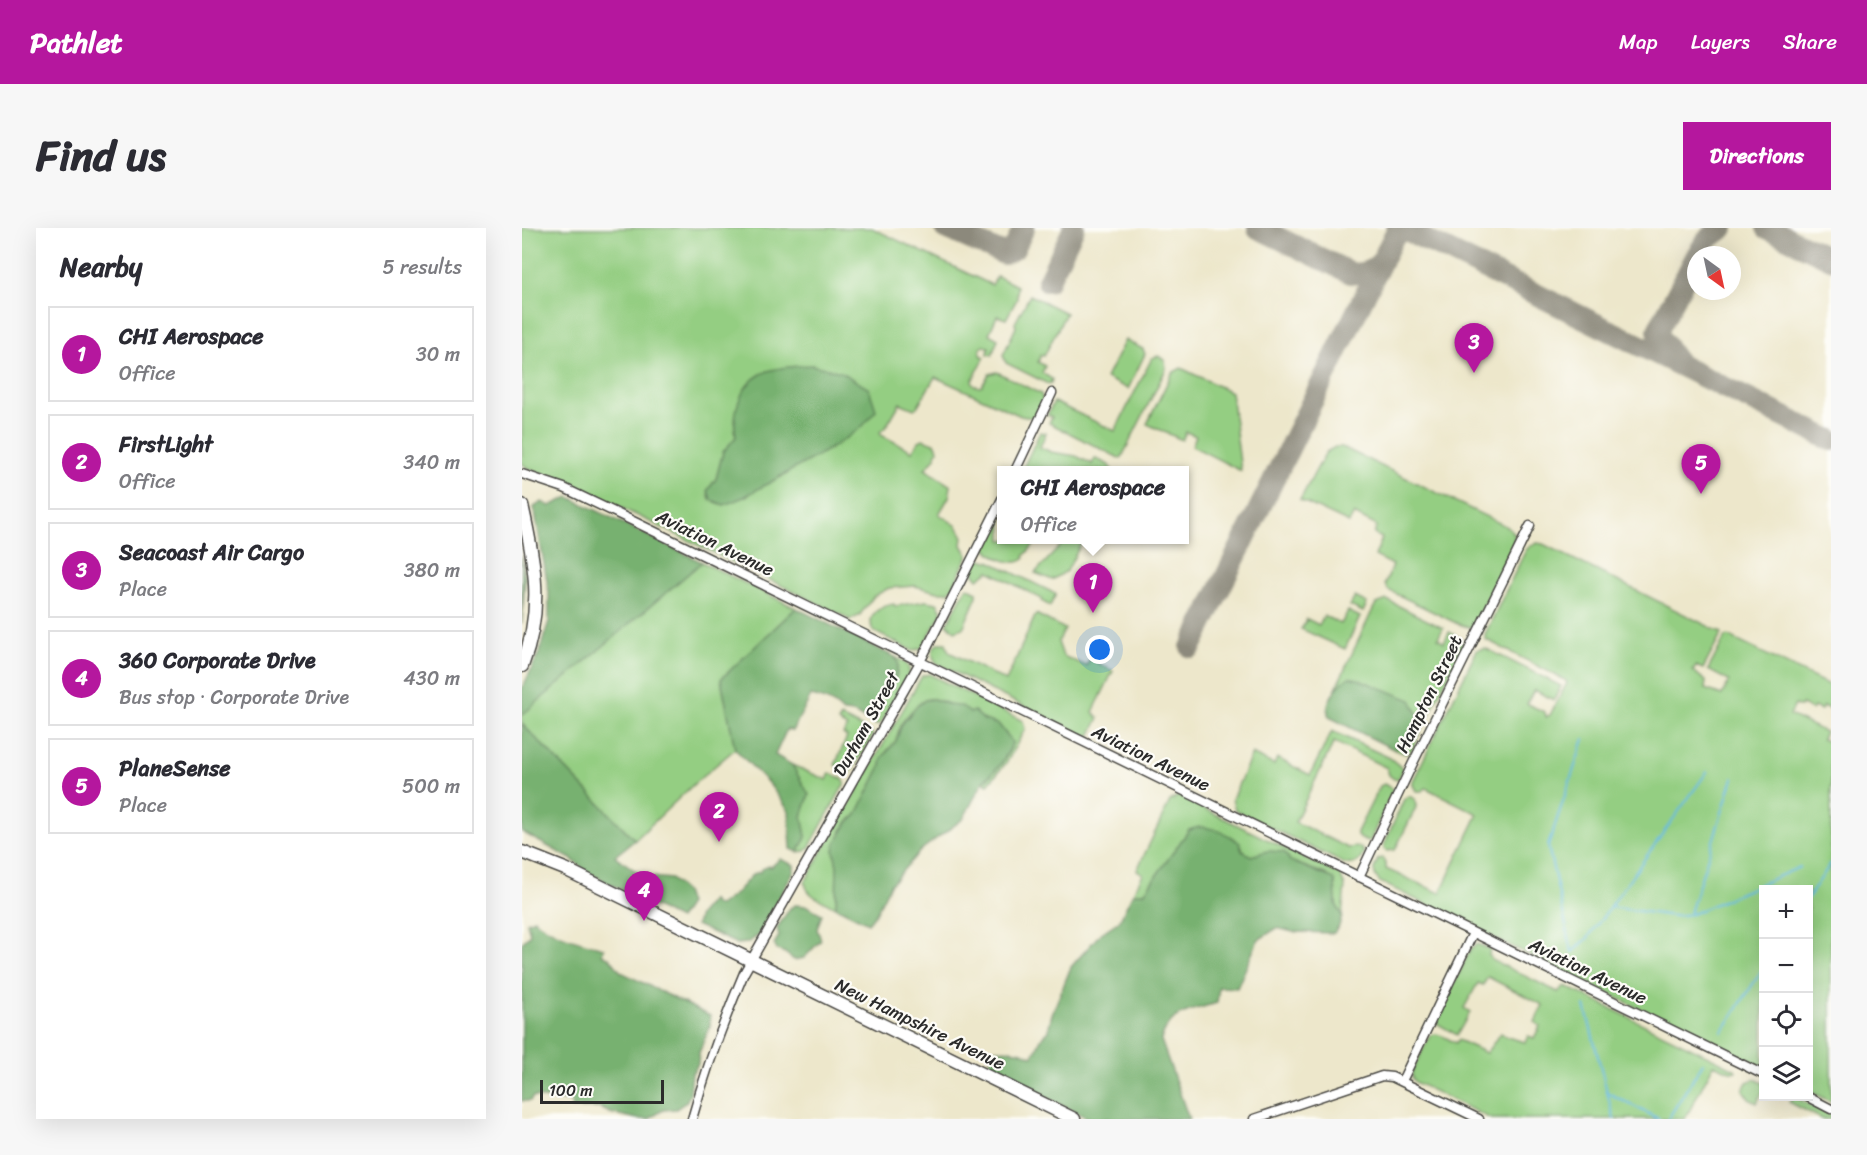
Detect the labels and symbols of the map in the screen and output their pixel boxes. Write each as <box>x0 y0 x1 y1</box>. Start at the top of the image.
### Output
north arrow <box>1687 246 1741 300</box>
pin: 3 <box>1454 324 1494 373</box>
pin: 5 <box>1682 444 1720 494</box>
street label: Aviation Avenue <box>649 500 780 586</box>
pin: 1 <box>1074 564 1112 613</box>
street label: Hampton Street <box>1387 629 1472 759</box>
your location <box>1085 635 1114 664</box>
street label: Durham Street <box>824 665 909 783</box>
street label: Aviation Avenue <box>1085 715 1216 801</box>
pin: 2 <box>700 792 738 842</box>
pin: 4 <box>624 872 664 921</box>
street label: Aviation Avenue <box>1522 928 1653 1014</box>
street label: New Hampshire Avenue <box>829 969 1011 1079</box>
scale bar <box>540 1077 664 1104</box>

